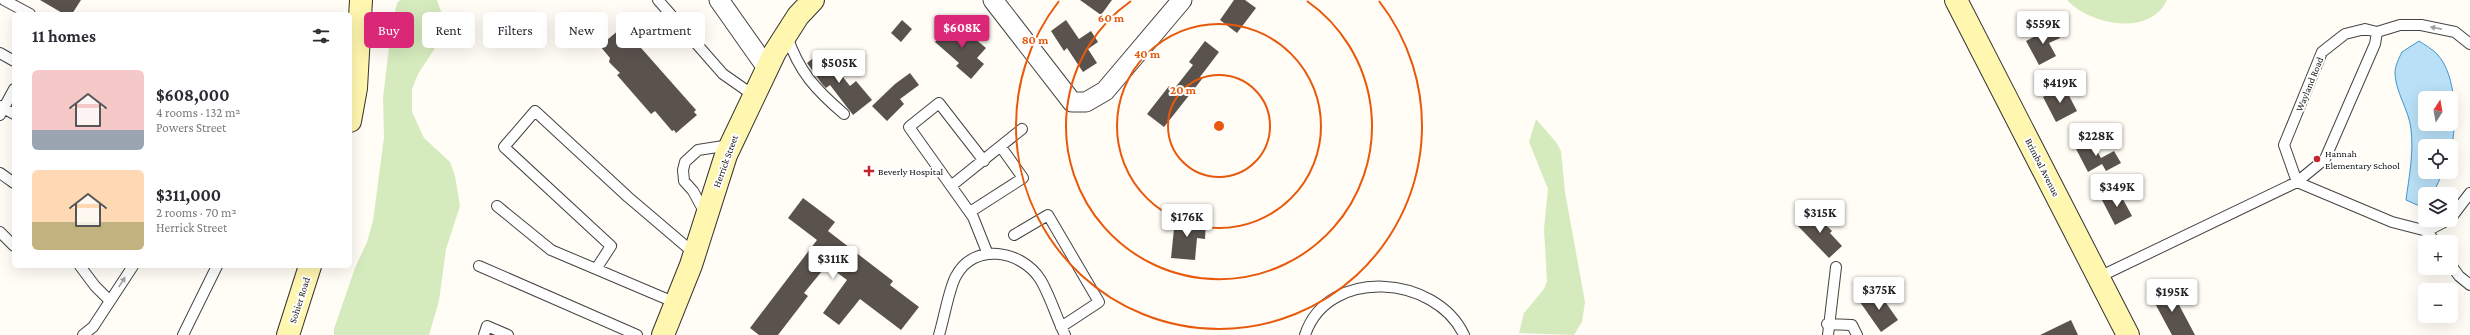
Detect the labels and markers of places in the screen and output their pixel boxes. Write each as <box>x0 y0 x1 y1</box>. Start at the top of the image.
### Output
pin: $559K <box>2015 11 2071 45</box>
pin: $608K <box>934 15 990 49</box>
pin: $505K <box>811 50 867 84</box>
pin: $419K <box>2032 70 2088 104</box>
centre of rings <box>1212 119 1226 133</box>
pin: $228K <box>2068 123 2124 157</box>
place label: Hannah Elementary School <box>2325 148 2400 171</box>
marker: Hannah Elementary School <box>2312 154 2322 164</box>
marker: Beverly Hospital <box>863 165 875 177</box>
place label: Beverly Hospital <box>878 166 944 177</box>
pin: $349K <box>2089 174 2145 208</box>
pin: $315K <box>1792 200 1848 234</box>
pin: $176K <box>1159 204 1215 238</box>
pin: $311K <box>805 246 861 280</box>
pin: $375K <box>1851 277 1907 311</box>
pin: $195K <box>2144 279 2200 313</box>

